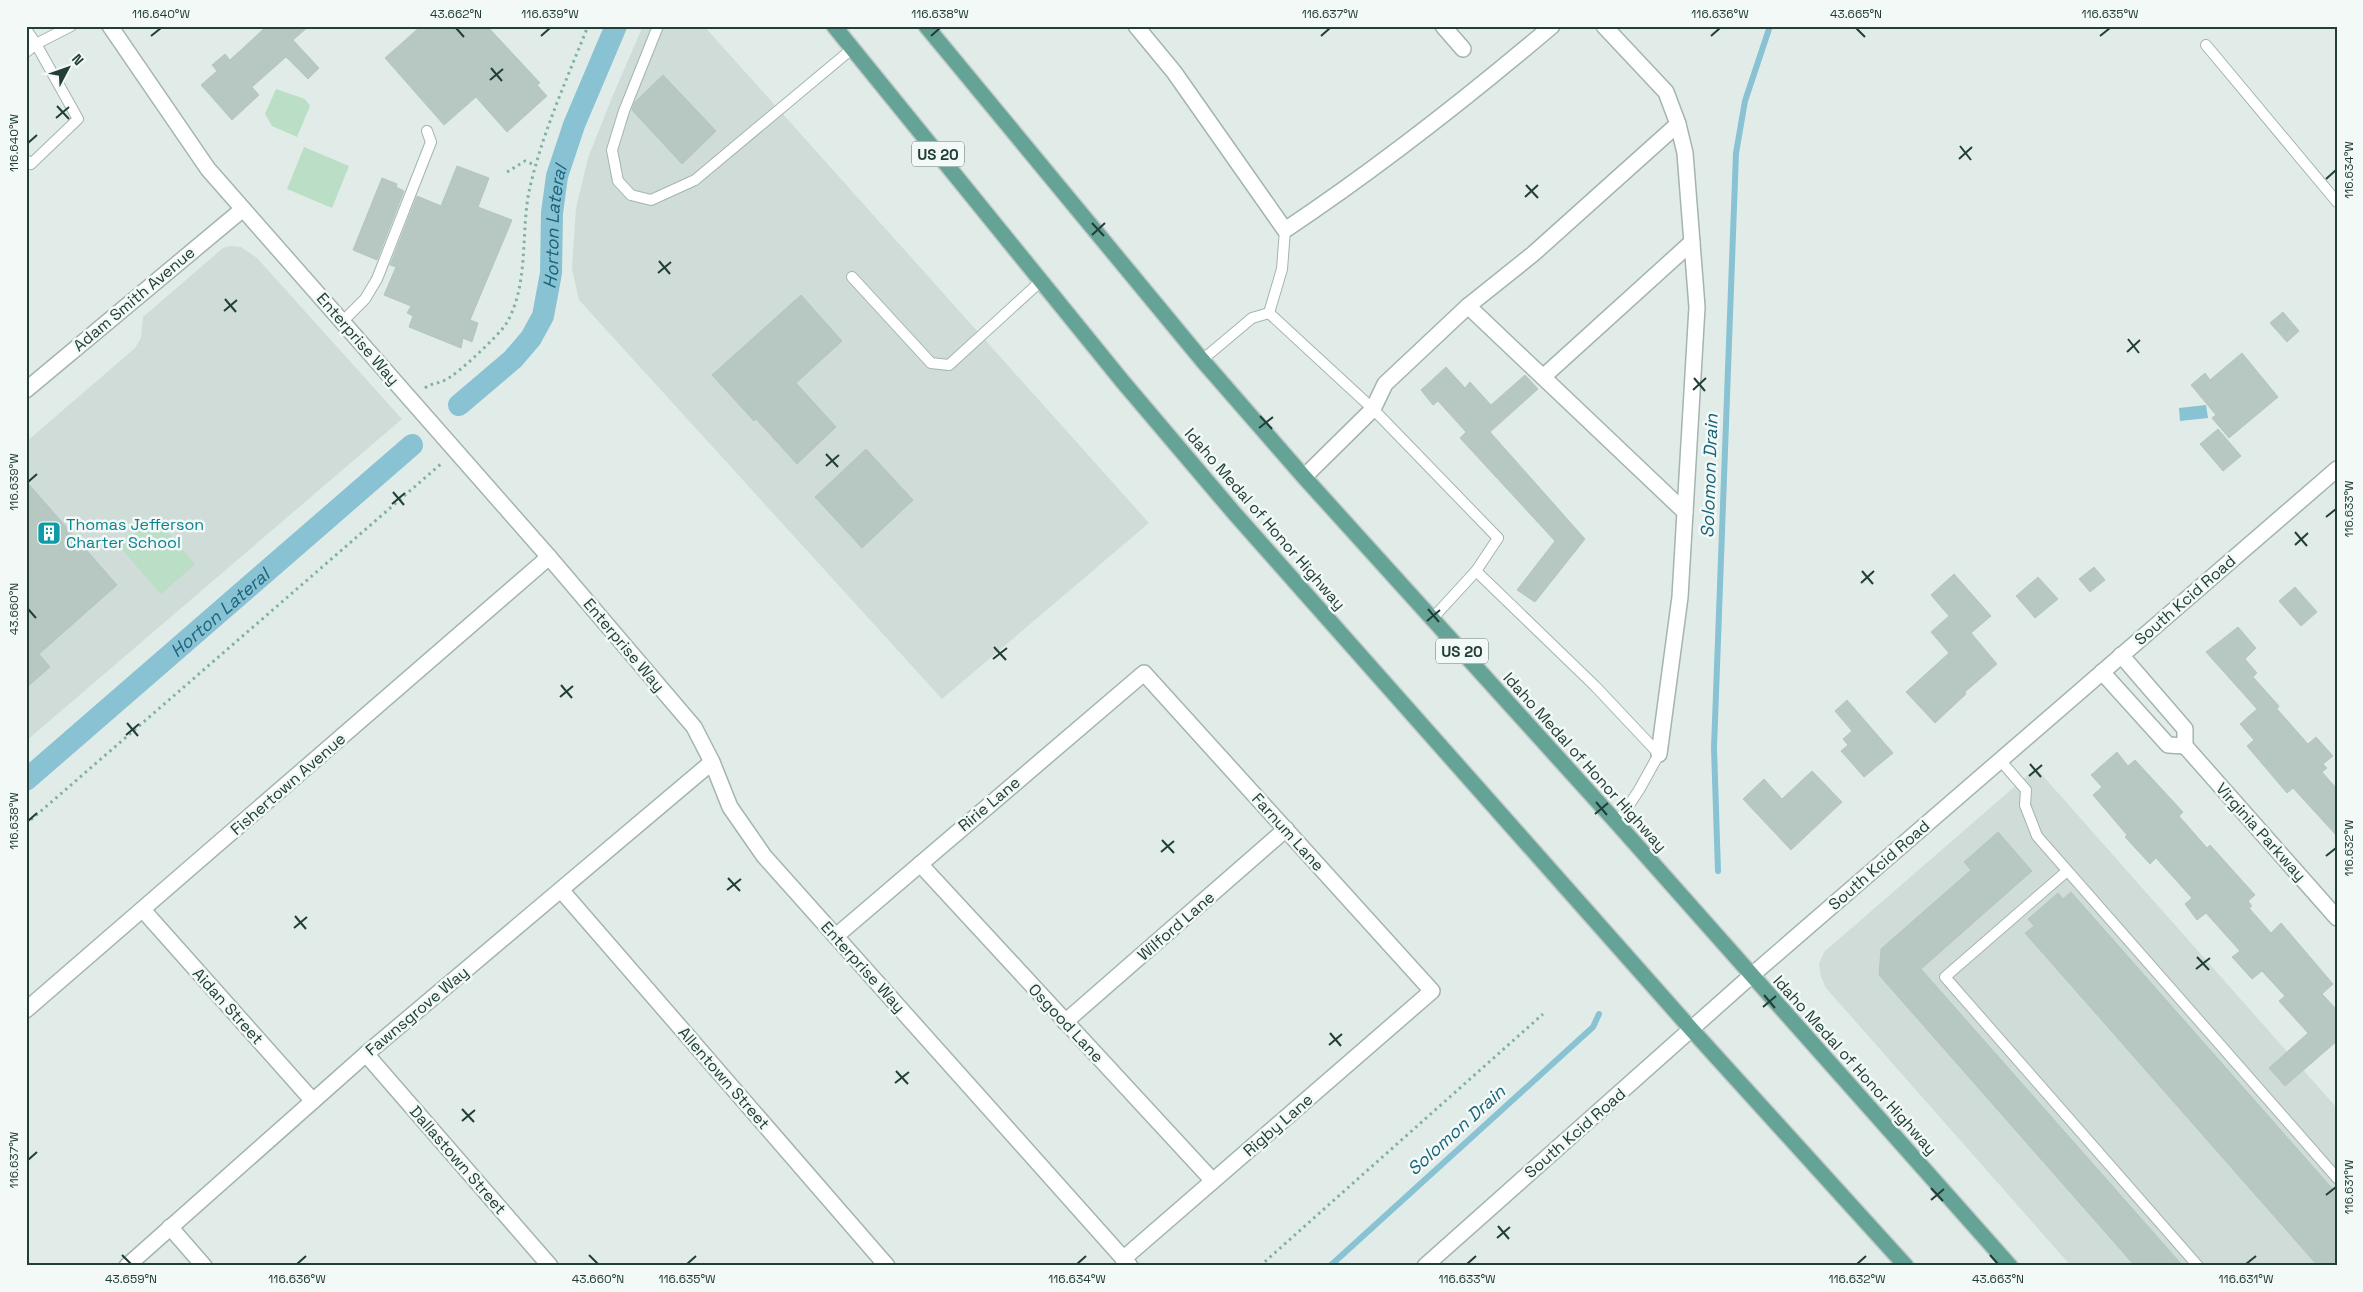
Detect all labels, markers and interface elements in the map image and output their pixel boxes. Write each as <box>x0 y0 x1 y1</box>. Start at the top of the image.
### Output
text: 116.640°W <box>132 6 190 22</box>
text: 43.662°N <box>430 6 482 22</box>
text: 116.639°W <box>521 6 579 22</box>
text: 116.638°W <box>911 6 969 22</box>
text: 116.637°W <box>1302 6 1359 22</box>
text: 116.636°W <box>1691 6 1749 22</box>
text: 43.665°N <box>1830 6 1882 22</box>
text: 116.635°W <box>2081 6 2139 22</box>
north arrow <box>42 42 92 92</box>
text: N <box>68 50 88 69</box>
text: 116.640°W <box>6 114 22 172</box>
text: 116.634°W <box>2341 141 2357 199</box>
road number: US 20 <box>912 142 964 166</box>
water label: Horton Lateral <box>537 159 572 290</box>
street label: Adam Smith Avenue <box>69 242 199 356</box>
street label: Enterprise Way <box>312 288 404 390</box>
water label: Solomon Drain <box>1695 413 1723 538</box>
street label: Idaho Medal of Honor Highway <box>1180 423 1350 615</box>
text: 116.639°W <box>6 453 22 511</box>
text: 116.633°W <box>2341 480 2357 538</box>
place label: Thomas Jefferson Charter School <box>66 514 204 553</box>
building icon: Thomas Jefferson Charter School <box>36 520 62 546</box>
street label: South Kcid Road <box>2130 550 2240 650</box>
water label: Horton Lateral <box>165 561 276 662</box>
text: 43.660°N <box>6 583 22 635</box>
street label: Enterprise Way <box>579 594 669 696</box>
road number: US 20 <box>1436 638 1488 664</box>
street label: Idaho Medal of Honor Highway <box>1499 668 1671 856</box>
street label: Fishertown Avenue <box>226 728 350 840</box>
street label: Ririe Lane <box>954 772 1024 836</box>
street label: Virginia Parkway <box>2211 778 2311 886</box>
street label: Farnum Lane <box>1247 788 1329 876</box>
text: 116.638°W <box>6 792 22 850</box>
street label: South Kcid Road <box>1824 815 1934 915</box>
text: 116.632°W <box>2341 819 2357 877</box>
street label: Wilford Lane <box>1133 887 1219 965</box>
street label: Enterprise Way <box>816 917 910 1017</box>
street label: Fawnsgrove Way <box>361 962 473 1060</box>
street label: Aidan Street <box>188 963 268 1049</box>
street label: Idaho Medal of Honor Highway <box>1769 971 1941 1159</box>
street label: Osgood Lane <box>1024 979 1108 1067</box>
street label: Allentown Street <box>674 1022 774 1134</box>
water label: Solomon Drain <box>1402 1079 1511 1180</box>
street label: South Kcid Road <box>1520 1083 1630 1183</box>
street label: Rigby Lane <box>1239 1089 1317 1161</box>
street label: Dallastown Street <box>405 1101 511 1219</box>
text: 116.637°W <box>6 1131 22 1188</box>
text: 116.631°W <box>2341 1159 2357 1214</box>
text: 43.659°N <box>105 1271 157 1287</box>
text: 116.636°W <box>268 1271 326 1287</box>
text: 43.660°N <box>572 1271 624 1287</box>
text: 116.635°W <box>658 1271 716 1287</box>
text: 116.634°W <box>1048 1271 1106 1287</box>
text: 116.633°W <box>1438 1271 1496 1287</box>
text: 116.632°W <box>1828 1271 1886 1287</box>
text: 43.663°N <box>1972 1271 2024 1287</box>
text: 116.631°W <box>2219 1271 2274 1287</box>

